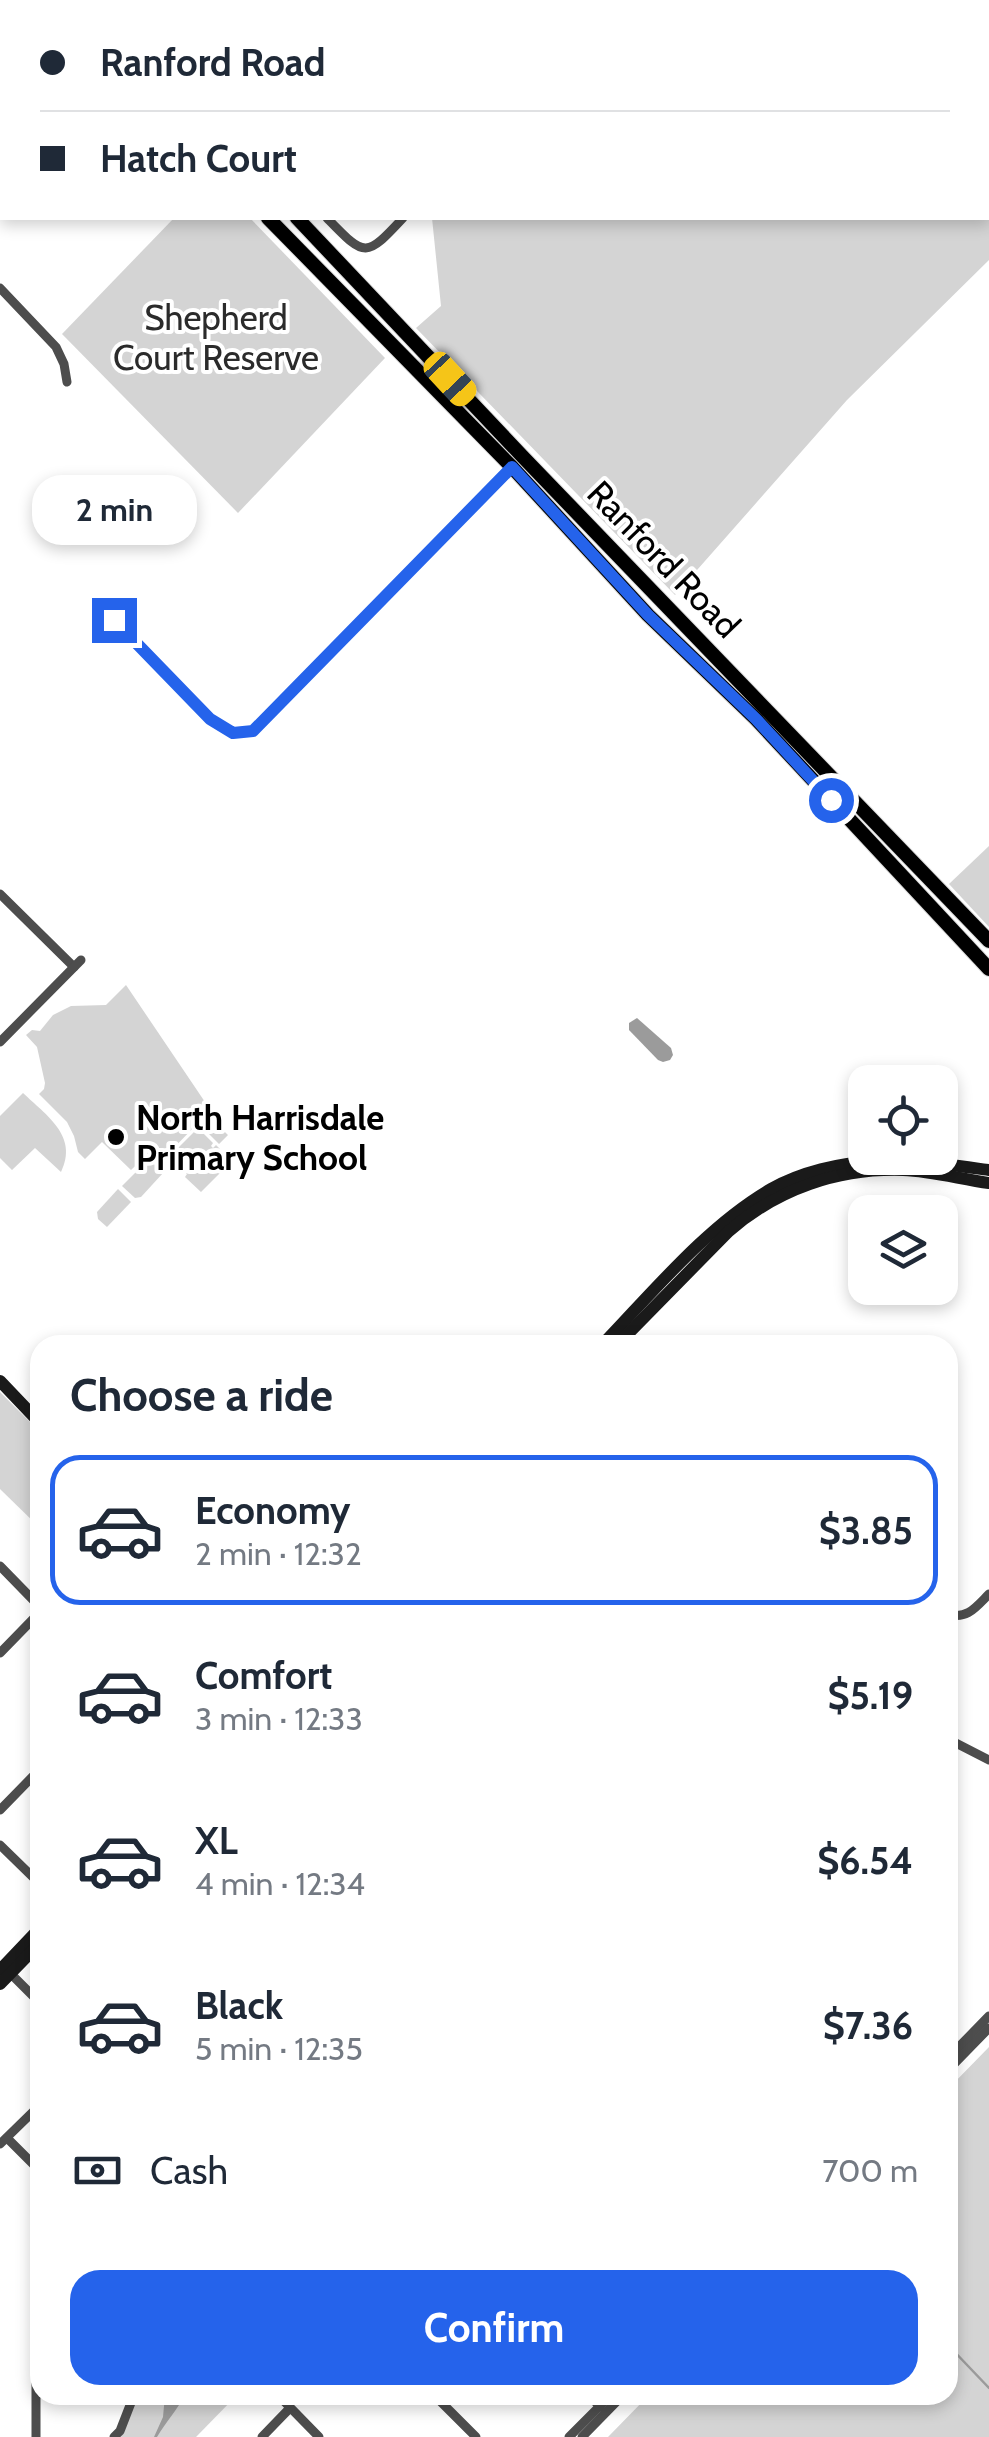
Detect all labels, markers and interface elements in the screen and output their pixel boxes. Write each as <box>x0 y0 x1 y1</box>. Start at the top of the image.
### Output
text: Ranford Road <box>100 39 326 86</box>
text: Hatch Court <box>100 135 297 182</box>
park label: Shepherd Court Reserve <box>113 296 319 379</box>
car <box>419 347 481 411</box>
street label: Ranford Road <box>579 472 749 646</box>
callout: 2 min <box>32 475 196 545</box>
text: 2 min <box>76 490 153 529</box>
route end <box>92 598 137 643</box>
route start <box>809 778 854 823</box>
map controls <box>848 1065 958 1305</box>
button: locate <box>848 1065 958 1175</box>
place label: North Harrisdale Primary School <box>136 1096 384 1179</box>
marker: North Harrisdale Primary School <box>105 1126 127 1148</box>
button: layers <box>848 1195 958 1305</box>
text: Choose a ride <box>70 1368 333 1422</box>
icon: car <box>75 1485 165 1575</box>
text: Economy <box>195 1487 350 1534</box>
text: $3.85 <box>819 1507 913 1554</box>
text: 2 min · 12:32 <box>195 1534 362 1573</box>
icon: car <box>75 1650 165 1740</box>
text: Comfort <box>195 1652 332 1699</box>
text: $5.19 <box>827 1672 913 1719</box>
text: 3 min · 12:33 <box>195 1699 363 1738</box>
icon: car <box>75 1815 165 1905</box>
text: XL <box>195 1817 238 1864</box>
text: $6.54 <box>817 1837 913 1884</box>
text: 4 min · 12:34 <box>195 1864 365 1903</box>
icon: car <box>75 1980 165 2070</box>
text: Black <box>195 1982 283 2029</box>
text: $7.36 <box>823 2002 913 2049</box>
text: 5 min · 12:35 <box>195 2029 363 2068</box>
icon: cash <box>70 2143 125 2198</box>
text: Cash <box>150 2147 228 2194</box>
text: 700 m <box>822 2151 918 2190</box>
button: Confirm <box>70 2270 918 2385</box>

